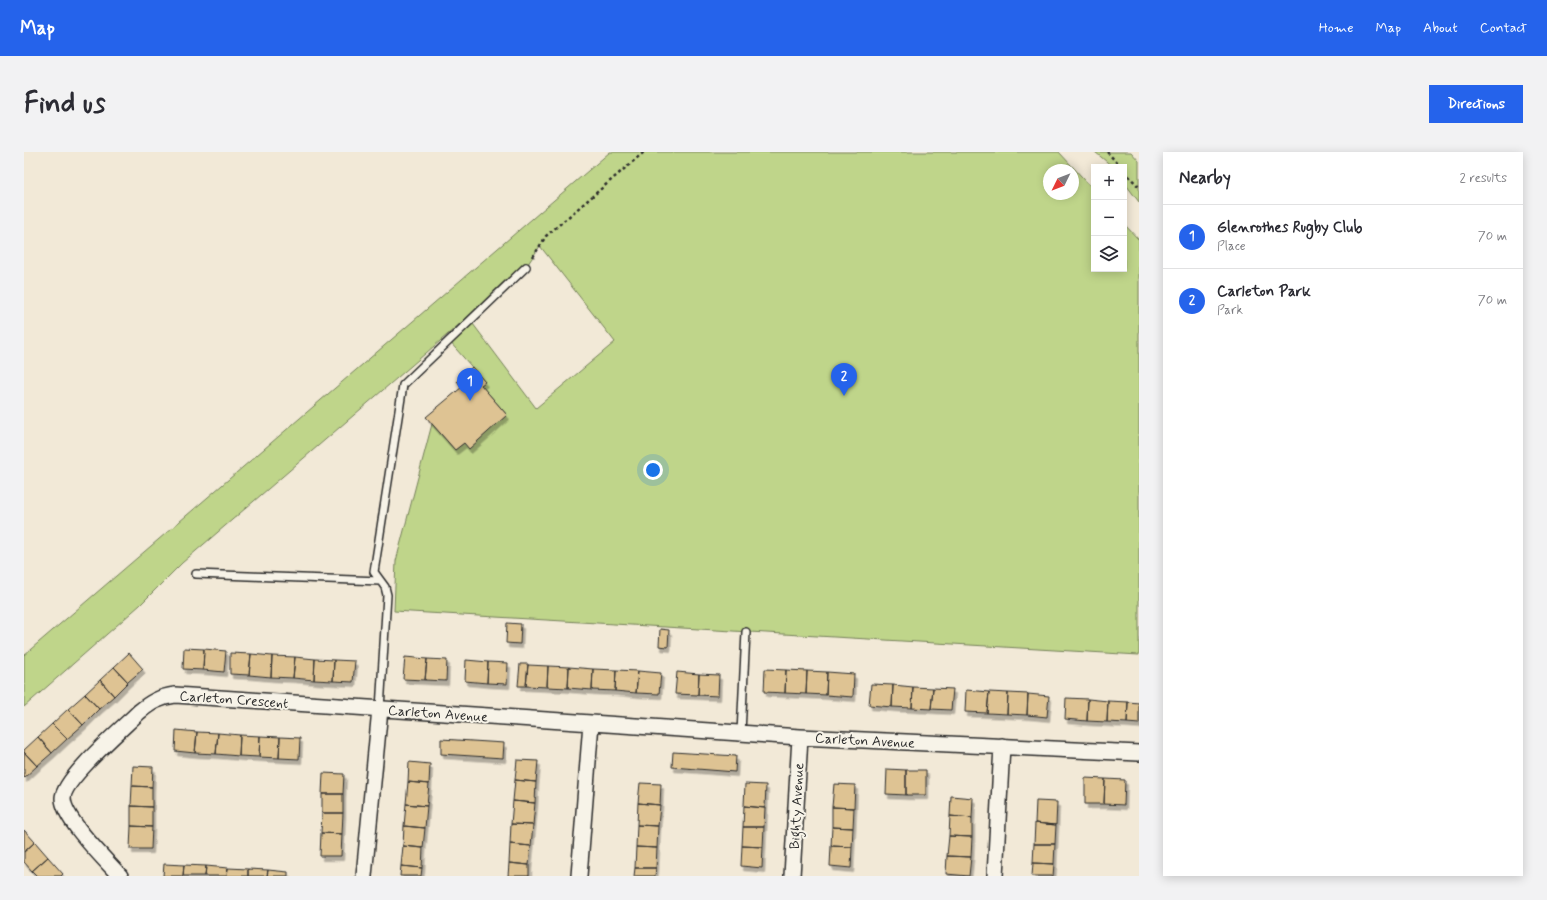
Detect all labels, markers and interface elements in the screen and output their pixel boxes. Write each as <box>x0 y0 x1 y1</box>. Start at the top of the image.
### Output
text: Map <box>20 16 55 41</box>
text: Home <box>1319 19 1353 37</box>
text: Map <box>1375 19 1401 37</box>
text: About <box>1423 19 1458 37</box>
text: Contact <box>1480 19 1527 37</box>
button: Directions <box>1429 85 1523 123</box>
text: Find us <box>24 86 105 123</box>
north arrow <box>1043 164 1079 200</box>
map controls <box>1091 164 1127 272</box>
button: + <box>1091 164 1127 200</box>
text: Nearby <box>1179 167 1231 189</box>
text: 2 results <box>1460 170 1507 187</box>
button: − <box>1091 200 1127 236</box>
text: Glenrothes Rugby Club <box>1217 218 1362 238</box>
text: 1 <box>1189 228 1195 245</box>
text: 70 m <box>1478 228 1507 245</box>
button: layers <box>1091 236 1127 272</box>
text: Place <box>1217 238 1246 255</box>
text: Carleton Park <box>1217 282 1311 302</box>
text: 2 <box>1189 292 1195 309</box>
text: 70 m <box>1478 292 1507 309</box>
text: Park <box>1217 302 1243 319</box>
pin: 2 <box>831 363 857 396</box>
pin: 1 <box>457 368 483 401</box>
your location <box>643 460 663 480</box>
street label: Carleton Crescent <box>179 687 289 713</box>
street label: Carleton Avenue <box>387 702 489 726</box>
street label: Carleton Avenue <box>815 729 915 753</box>
street label: Bighty Avenue <box>786 762 810 850</box>

